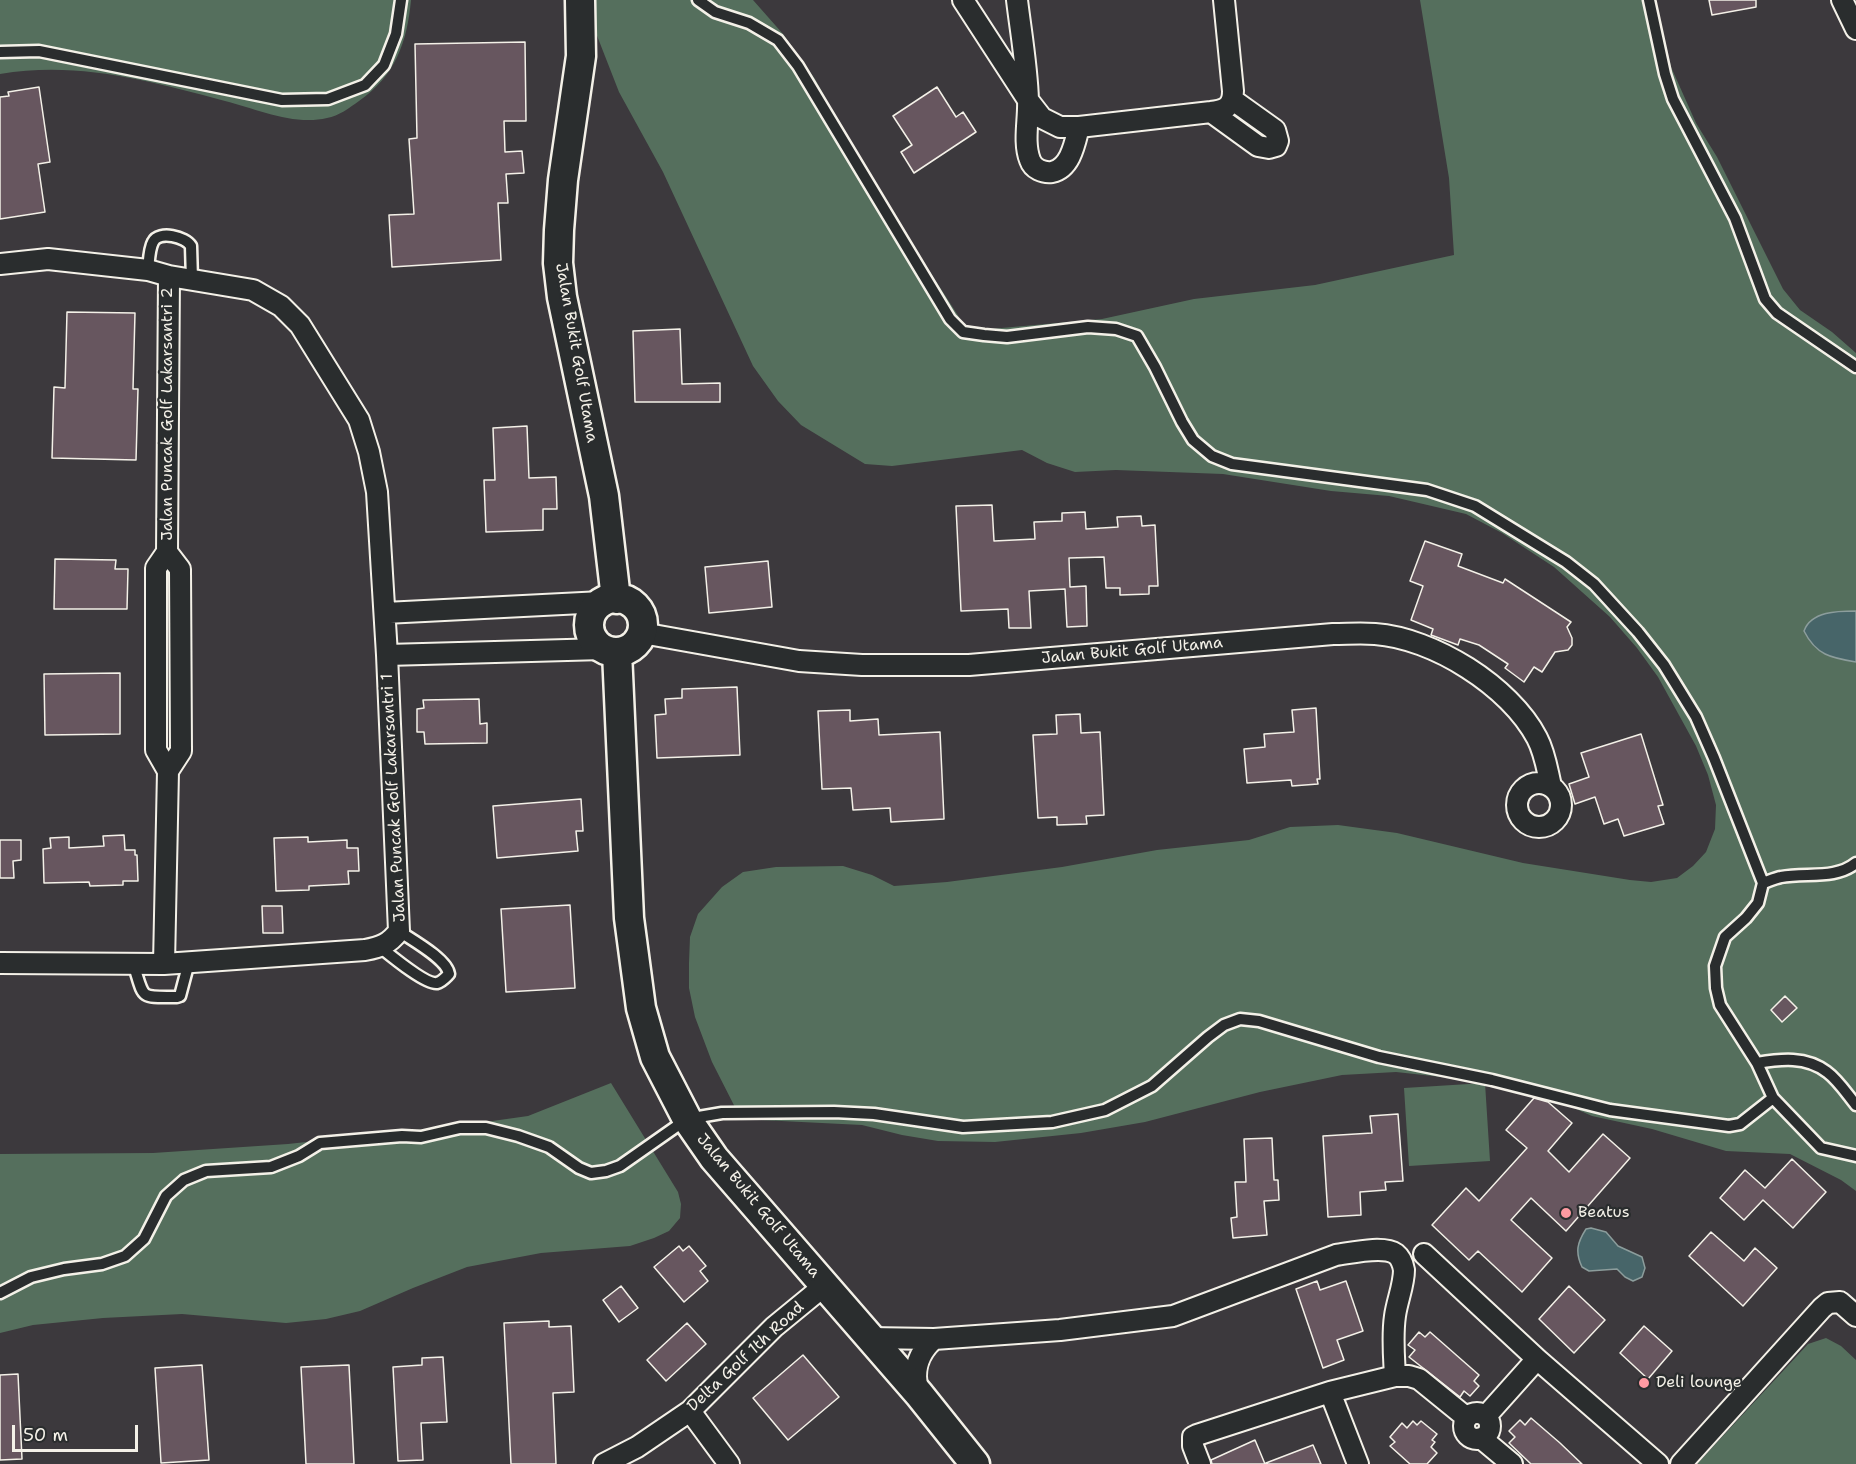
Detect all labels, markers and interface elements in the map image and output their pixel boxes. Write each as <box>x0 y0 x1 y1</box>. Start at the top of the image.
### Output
street label: Jalan Bukit Golf Utama <box>551 262 601 444</box>
street label: Jalan Puncak Golf Lakarsantri 2 <box>158 287 178 541</box>
street label: Jalan Bukit Golf Utama <box>1040 633 1224 669</box>
street label: Jalan Puncak Golf Lakarsantri 1 <box>378 673 410 923</box>
street label: Jalan Bukit Golf Utama <box>692 1130 824 1282</box>
place label: Beatus <box>1578 1203 1630 1223</box>
marker: Beatus <box>1559 1206 1573 1220</box>
street label: Delta Golf 1th Road <box>684 1298 808 1416</box>
place label: Deli lounge <box>1656 1373 1742 1393</box>
marker: Deli lounge <box>1637 1376 1651 1390</box>
scale bar <box>15 1413 141 1451</box>
text: 50 m <box>23 1423 68 1447</box>

